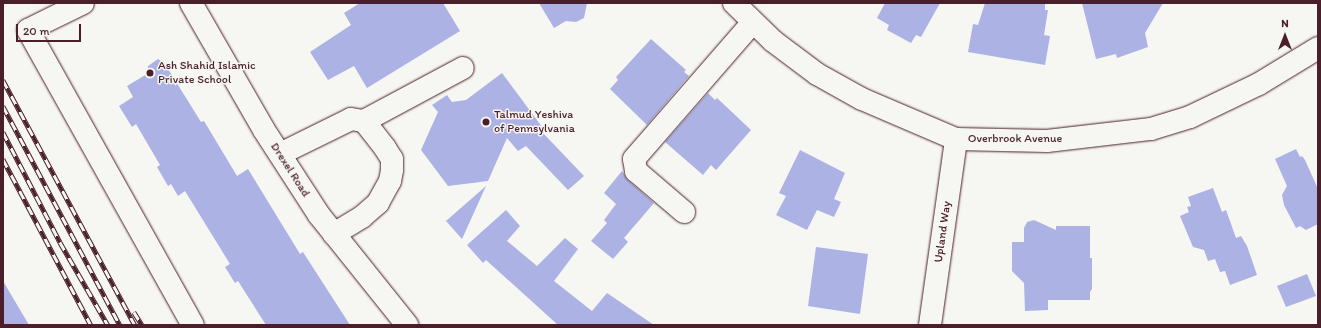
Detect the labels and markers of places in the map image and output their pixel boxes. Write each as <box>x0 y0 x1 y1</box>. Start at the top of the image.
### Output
place label: Ash Shahid Islamic Private School <box>158 59 256 87</box>
marker: Ash Shahid Islamic Private School <box>145 68 155 78</box>
place label: Talmud Yeshiva of Pennsylvania <box>494 108 575 136</box>
marker: Talmud Yeshiva of Pennsylvania <box>481 117 491 127</box>

